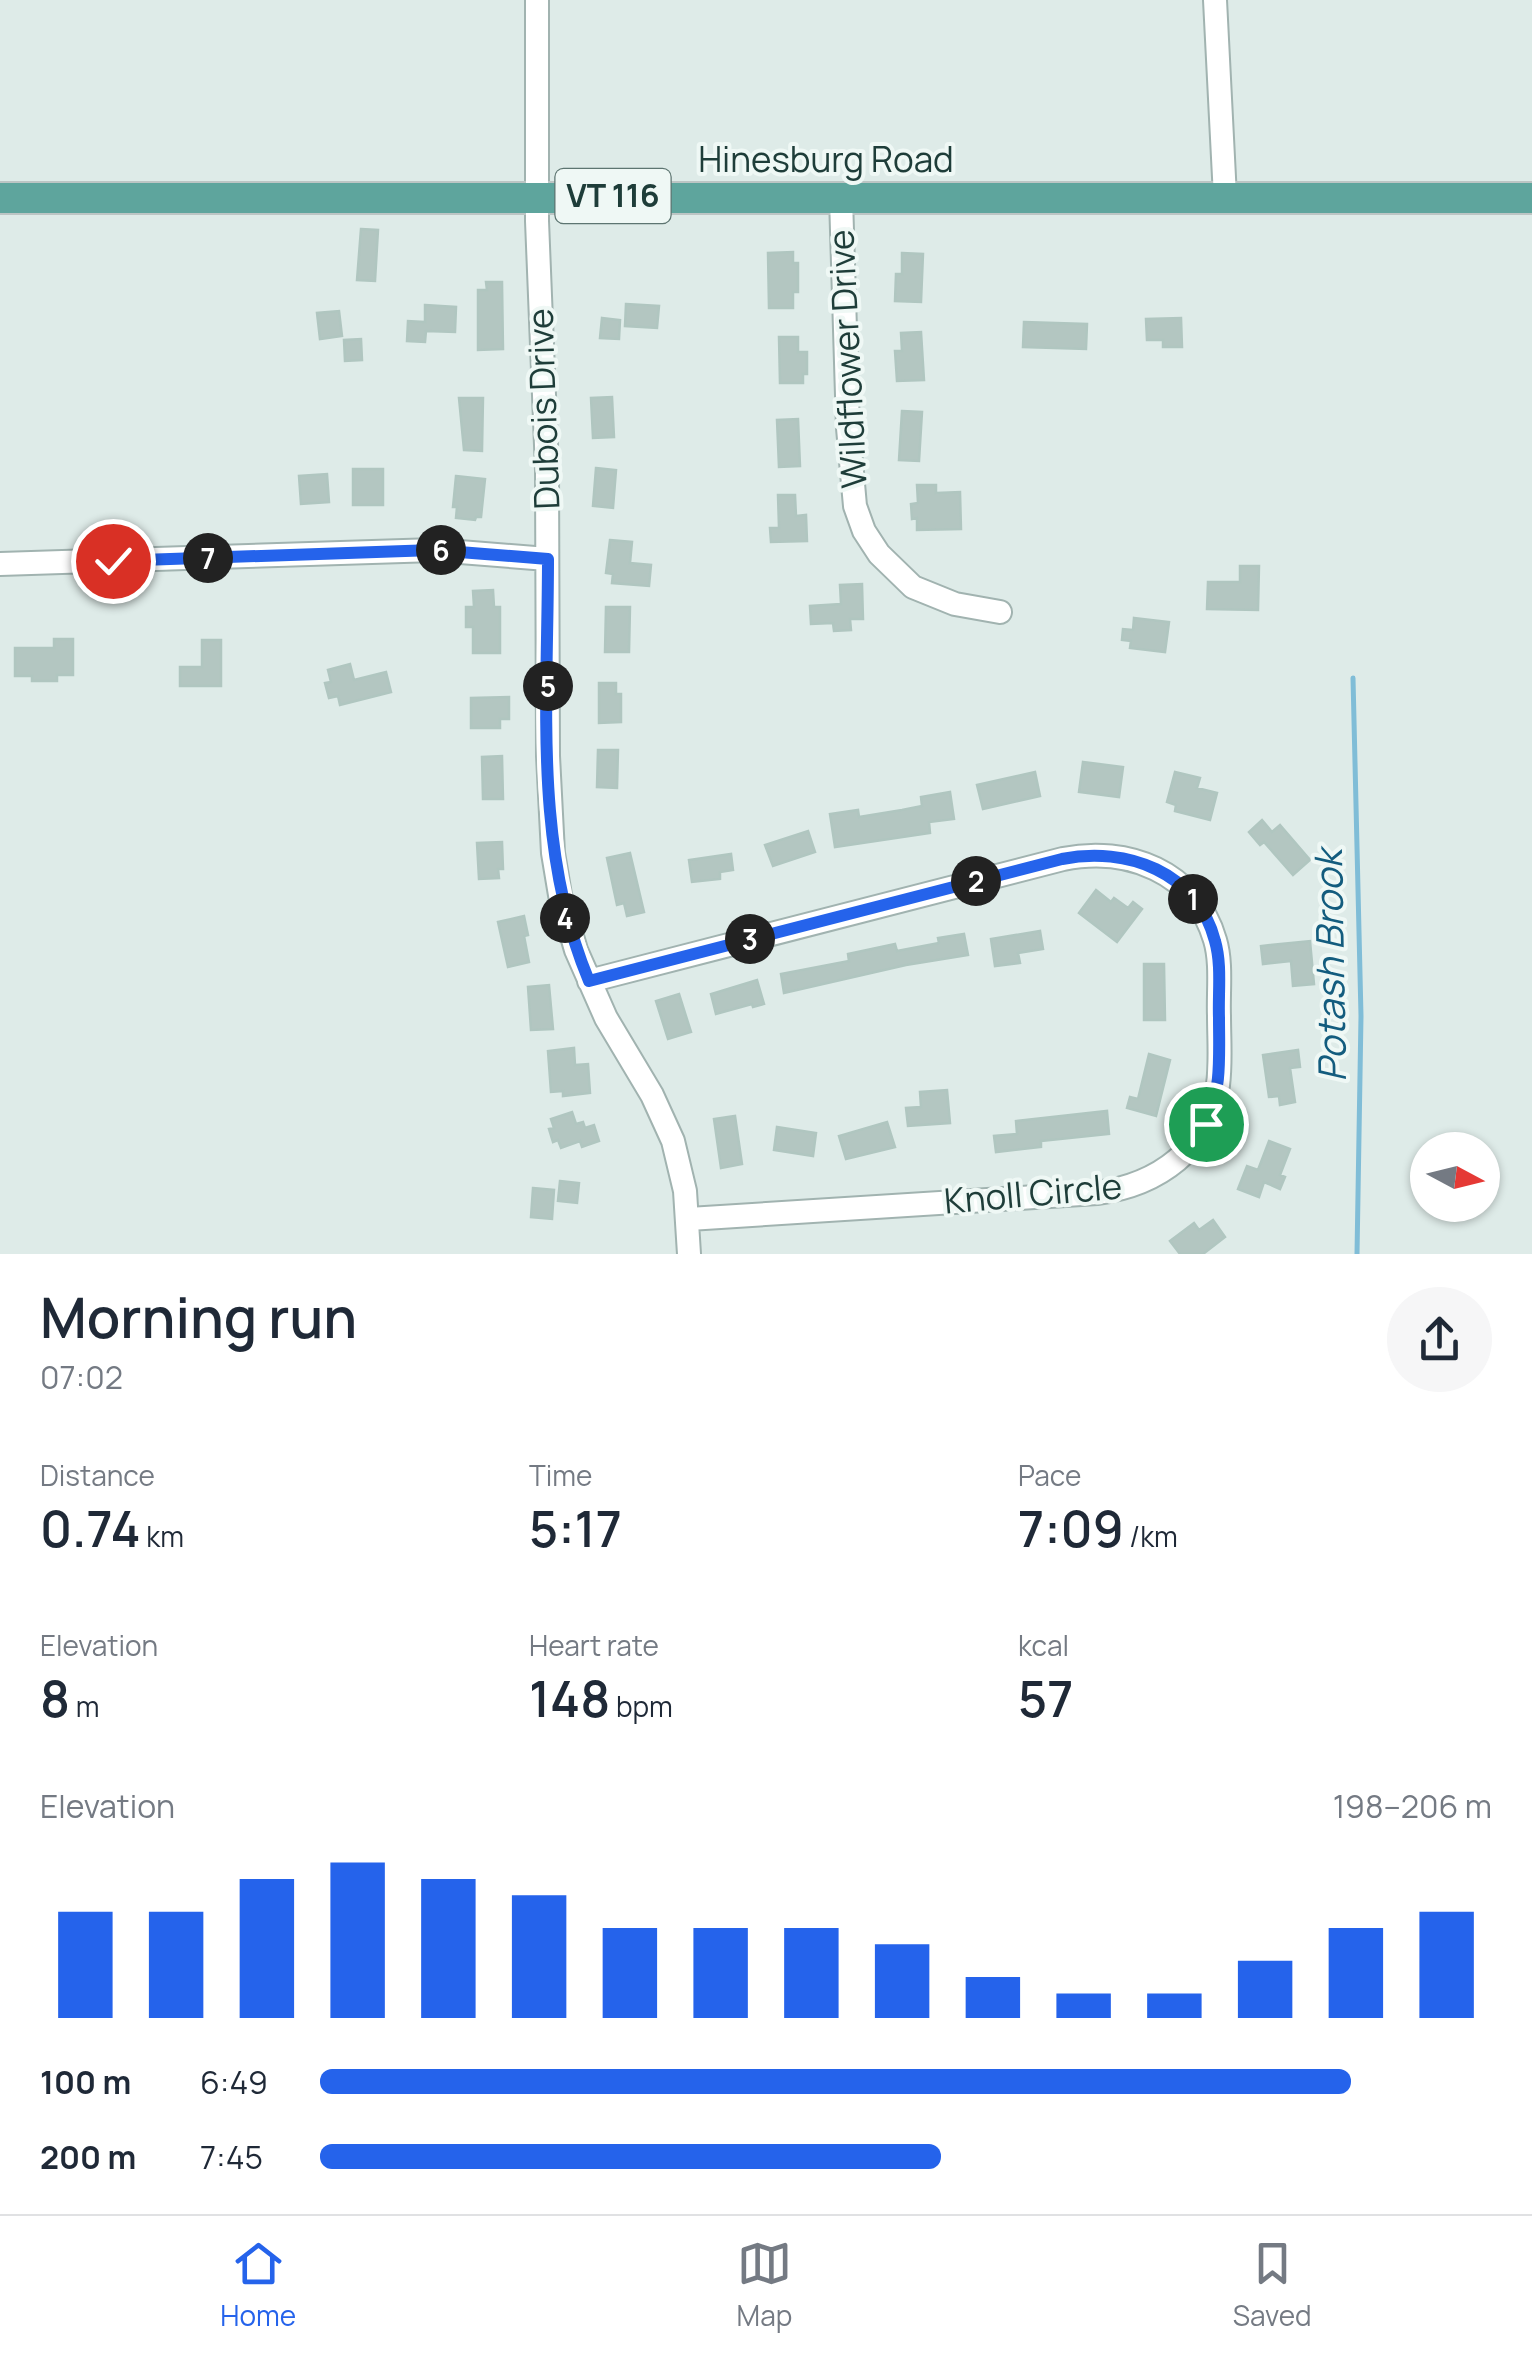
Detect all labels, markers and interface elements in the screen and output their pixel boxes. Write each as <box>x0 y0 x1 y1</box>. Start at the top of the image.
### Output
street label: Hinesburg Road <box>698 135 954 183</box>
road number: VT 116 <box>556 169 670 223</box>
street label: Wildflower Drive <box>816 228 878 490</box>
street label: Dubois Drive <box>516 308 570 510</box>
pin <box>71 519 156 604</box>
pin: 6 <box>416 525 466 575</box>
text: 6 <box>432 531 450 569</box>
pin: 7 <box>183 533 233 583</box>
icon: check <box>86 534 141 589</box>
text: 7 <box>201 539 215 577</box>
pin: 5 <box>523 661 573 711</box>
text: 5 <box>540 667 556 705</box>
water label: Potash Brook <box>1301 844 1357 1083</box>
pin: 2 <box>951 856 1001 906</box>
text: 2 <box>968 862 984 900</box>
pin: 1 <box>1168 874 1218 924</box>
text: 1 <box>1187 880 1199 918</box>
pin: 4 <box>540 893 590 943</box>
text: 4 <box>556 899 574 937</box>
pin: 3 <box>725 914 775 964</box>
text: 3 <box>742 920 758 958</box>
pin <box>1164 1082 1249 1167</box>
icon: arrive <box>1179 1097 1234 1152</box>
north arrow <box>1410 1132 1500 1222</box>
map controls <box>1410 1132 1500 1222</box>
street label: Knoll Circle <box>942 1161 1124 1225</box>
text: Morning run <box>40 1279 357 1355</box>
button: share <box>1387 1287 1492 1392</box>
text: 07:02 <box>40 1355 123 1399</box>
text: Distance <box>40 1456 155 1494</box>
text: Time <box>529 1456 592 1494</box>
text: Pace <box>1018 1456 1081 1494</box>
text: 0.74 <box>40 1494 141 1562</box>
text: 5:17 <box>529 1494 622 1562</box>
text: 7:09 <box>1018 1494 1124 1562</box>
text: km <box>141 1517 184 1555</box>
text: /km <box>1124 1517 1178 1555</box>
text: Elevation <box>40 1626 158 1664</box>
text: Heart rate <box>529 1626 659 1664</box>
text: kcal <box>1018 1626 1069 1664</box>
text: 8 <box>40 1664 70 1732</box>
text: 148 <box>529 1664 610 1732</box>
text: 57 <box>1018 1664 1073 1732</box>
text: m <box>70 1687 99 1725</box>
text: bpm <box>610 1687 673 1725</box>
text: Elevation <box>40 1784 175 1828</box>
text: 198–206 m <box>1333 1784 1492 1828</box>
text: 100 m <box>40 2060 131 2104</box>
text: 6:49 <box>200 2060 268 2104</box>
text: 200 m <box>40 2135 136 2179</box>
text: 7:45 <box>200 2135 263 2179</box>
tab: Home <box>220 2236 296 2334</box>
tab: Map <box>737 2236 792 2334</box>
tab: Saved <box>1233 2236 1312 2334</box>

